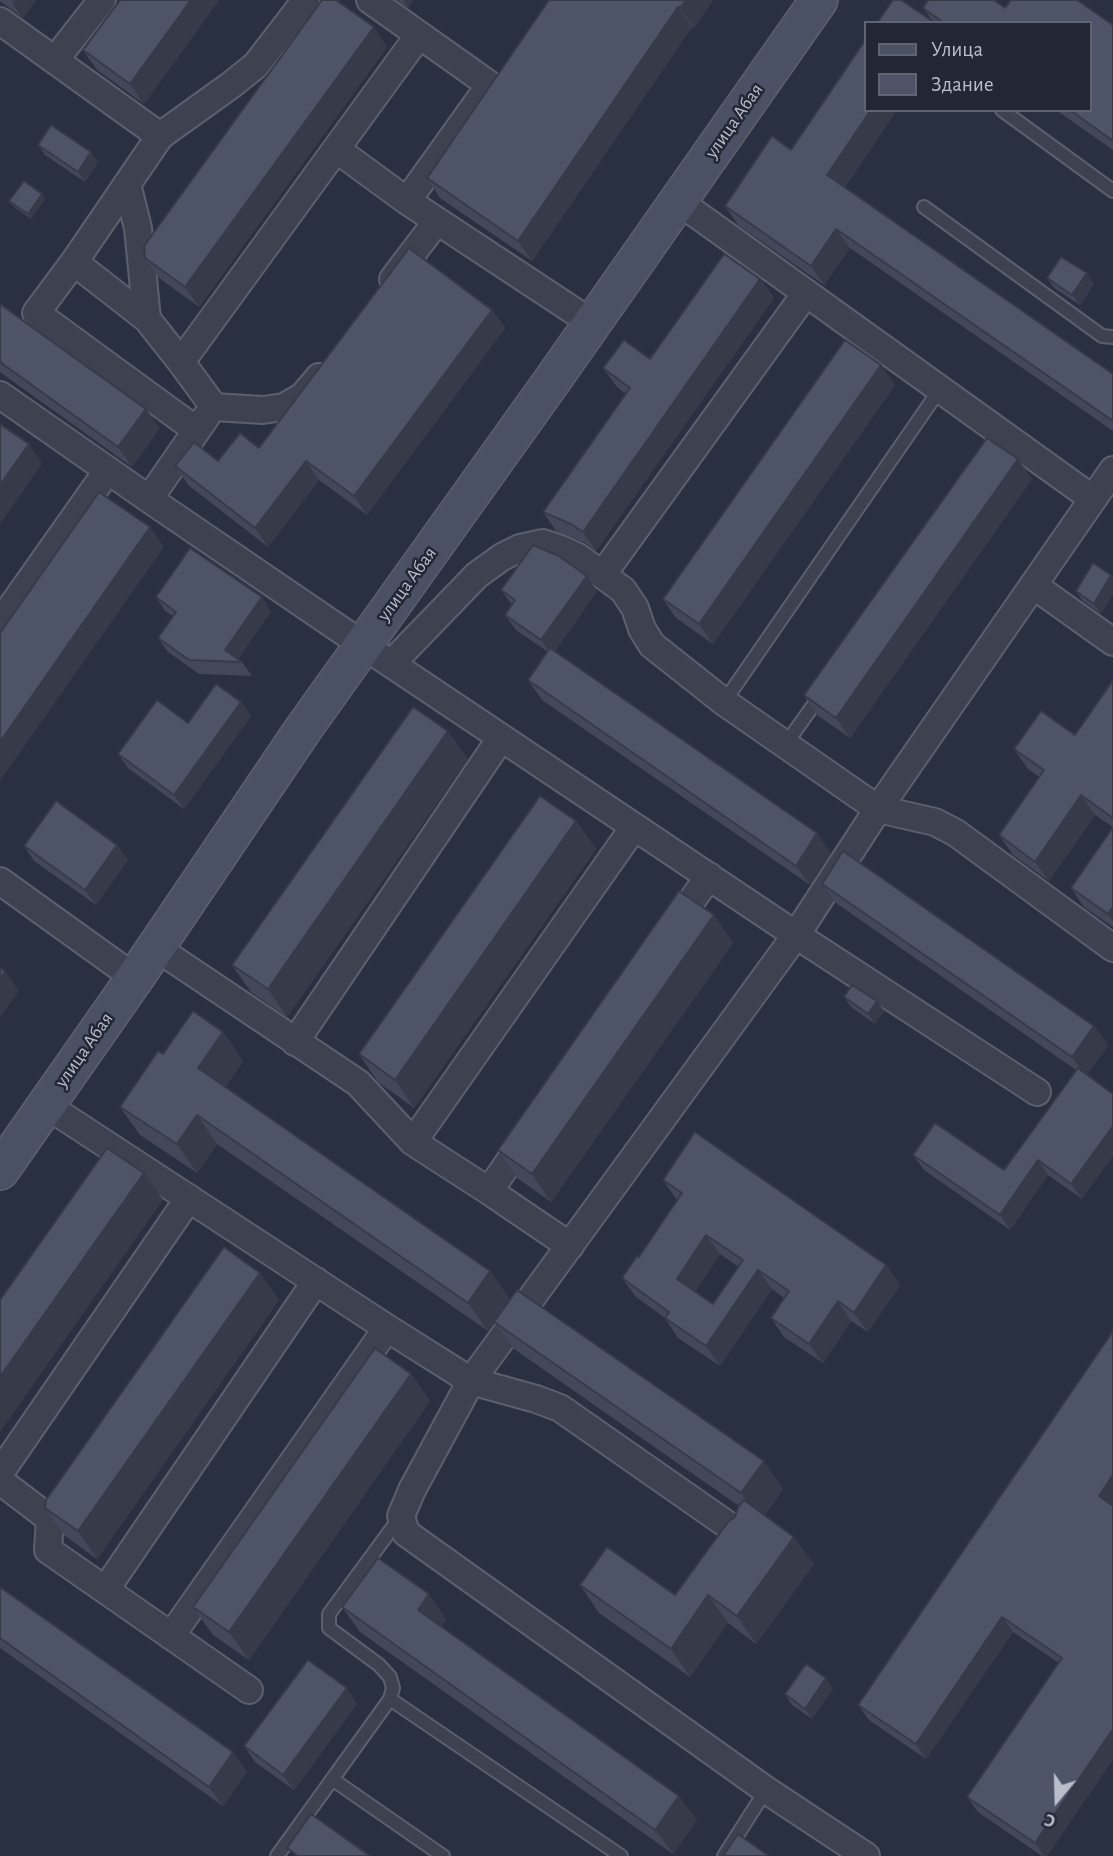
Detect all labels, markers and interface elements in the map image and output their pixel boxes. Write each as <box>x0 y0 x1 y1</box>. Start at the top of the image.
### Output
legend <box>864 21 1092 112</box>
text: Улица <box>931 39 983 60</box>
text: Здание <box>931 74 994 95</box>
street label: улица Абая <box>700 79 768 163</box>
street label: улица Абая <box>372 542 442 626</box>
street label: улица Абая <box>50 1008 118 1092</box>
north arrow <box>1022 1765 1092 1835</box>
text: С <box>1042 1810 1058 1831</box>

